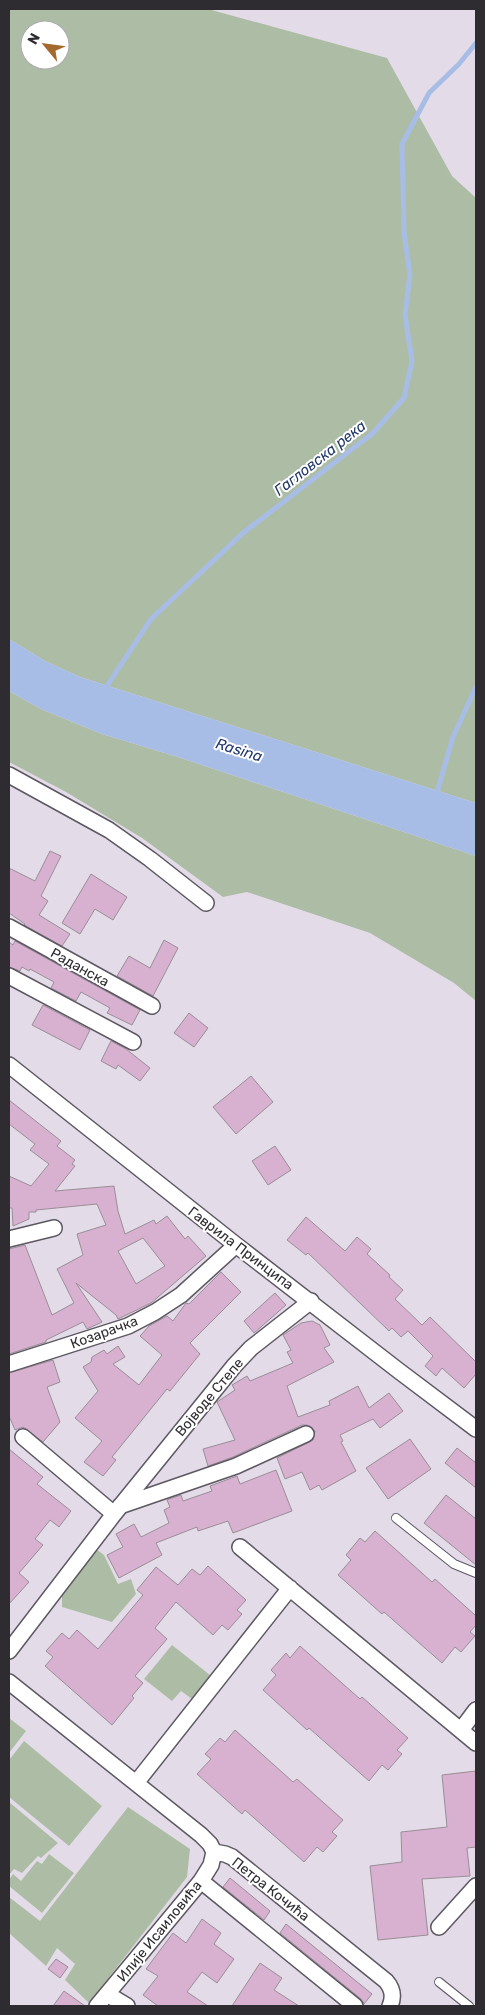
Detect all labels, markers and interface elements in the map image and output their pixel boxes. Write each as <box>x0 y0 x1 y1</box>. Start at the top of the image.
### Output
north arrow <box>20 20 70 70</box>
text: N <box>24 30 44 47</box>
water label: Гагловска река <box>271 417 369 499</box>
water label: Rasina <box>214 734 265 766</box>
street label: Раданска <box>47 944 112 990</box>
street label: Гаврила Принципа <box>185 1203 297 1294</box>
street label: Козарачка <box>68 1312 140 1353</box>
street label: Војводе Степе <box>172 1355 247 1440</box>
street label: Петра Кочића <box>229 1854 313 1925</box>
street label: Илије Исаиловића <box>113 1877 205 1985</box>

